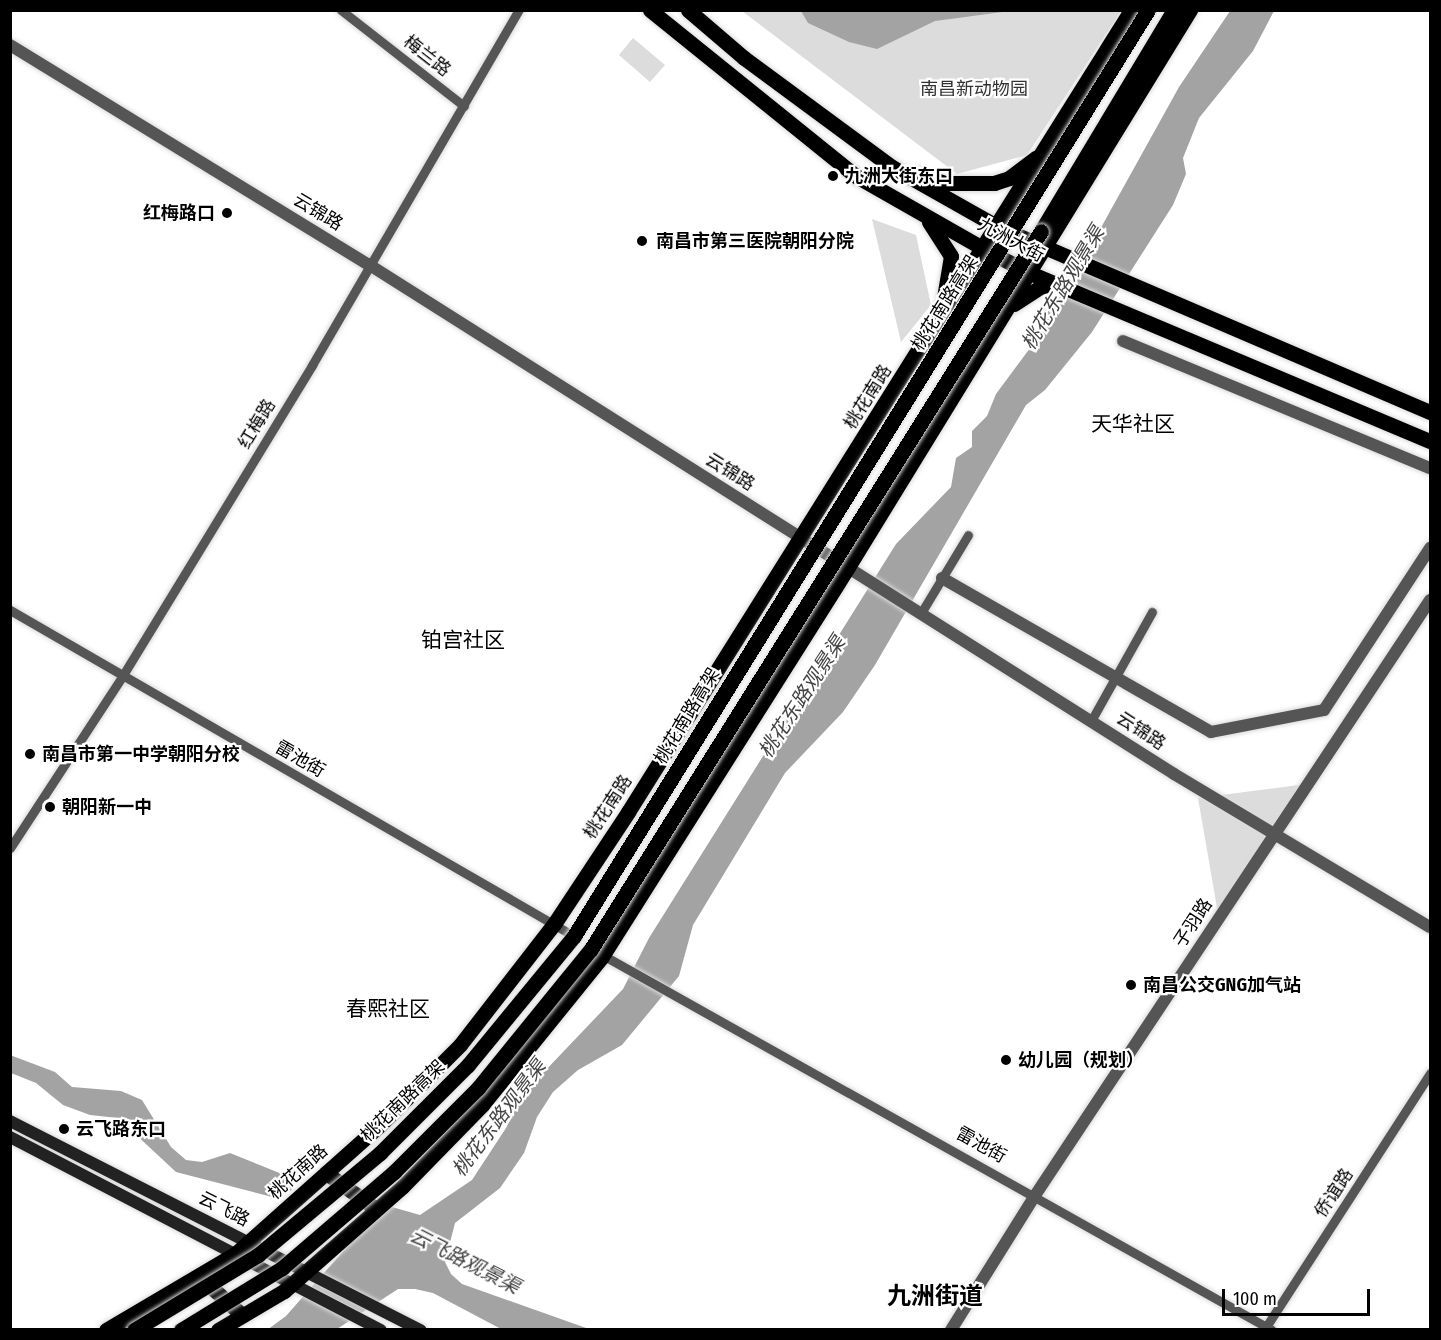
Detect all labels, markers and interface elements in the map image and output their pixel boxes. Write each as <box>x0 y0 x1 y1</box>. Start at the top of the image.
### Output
street label: 梅兰路 <box>399 31 455 81</box>
park label: 南昌新动物园 <box>920 78 1028 100</box>
place label: 九洲大街东口 <box>845 165 953 187</box>
marker: 九洲大街东口 <box>826 169 840 183</box>
street label: 云锦路 <box>289 189 347 235</box>
place label: 红梅路口 <box>143 202 215 224</box>
marker: 红梅路口 <box>220 206 234 220</box>
street label: 九洲大街 <box>974 214 1048 266</box>
water label: 桃花东路观景渠 <box>1017 222 1109 354</box>
place label: 南昌市第三医院朝阳分院 <box>656 230 854 252</box>
marker: 南昌市第三医院朝阳分院 <box>633 232 651 250</box>
street label: 桃花南路高架 <box>907 251 983 355</box>
street label: 桃花南路 <box>840 361 896 433</box>
street label: 红梅路 <box>234 395 280 453</box>
district label: 天华社区 <box>1091 411 1175 437</box>
street label: 云锦路 <box>701 449 759 495</box>
district label: 铂宫社区 <box>421 627 505 653</box>
water label: 桃花东路观景渠 <box>754 632 850 762</box>
street label: 桃花南路高架 <box>650 664 724 768</box>
street label: 云锦路 <box>1112 707 1170 755</box>
street label: 雷池街 <box>271 736 329 782</box>
place label: 南昌市第一中学朝阳分校 <box>42 743 240 765</box>
marker: 南昌市第一中学朝阳分校 <box>23 747 37 761</box>
street label: 桃花南路 <box>579 771 637 843</box>
place label: 朝阳新一中 <box>62 796 152 818</box>
marker: 朝阳新一中 <box>43 800 57 814</box>
street label: 子羽路 <box>1169 894 1217 952</box>
place label: 南昌公交GNG加气站 <box>1143 974 1301 996</box>
marker: 南昌公交GNG加气站 <box>1124 978 1138 992</box>
district label: 春熙社区 <box>346 996 430 1022</box>
place label: 幼儿园（规划） <box>1018 1049 1144 1071</box>
marker: 幼儿园（规划） <box>999 1053 1013 1067</box>
water label: 桃花东路观景渠 <box>447 1055 551 1181</box>
street label: 桃花南路高架 <box>357 1056 449 1146</box>
place label: 云飞路东口 <box>76 1118 166 1140</box>
marker: 云飞路东口 <box>57 1122 71 1136</box>
street label: 雷池街 <box>952 1122 1010 1168</box>
street label: 桃花南路 <box>264 1140 332 1204</box>
street label: 侨谊路 <box>1310 1164 1358 1222</box>
street label: 云飞路 <box>195 1187 253 1231</box>
water label: 云飞路观景渠 <box>406 1223 524 1299</box>
scale bar <box>1225 1277 1374 1315</box>
district label: 九洲街道 <box>887 1283 983 1311</box>
text: 100 m <box>1233 1288 1277 1310</box>

